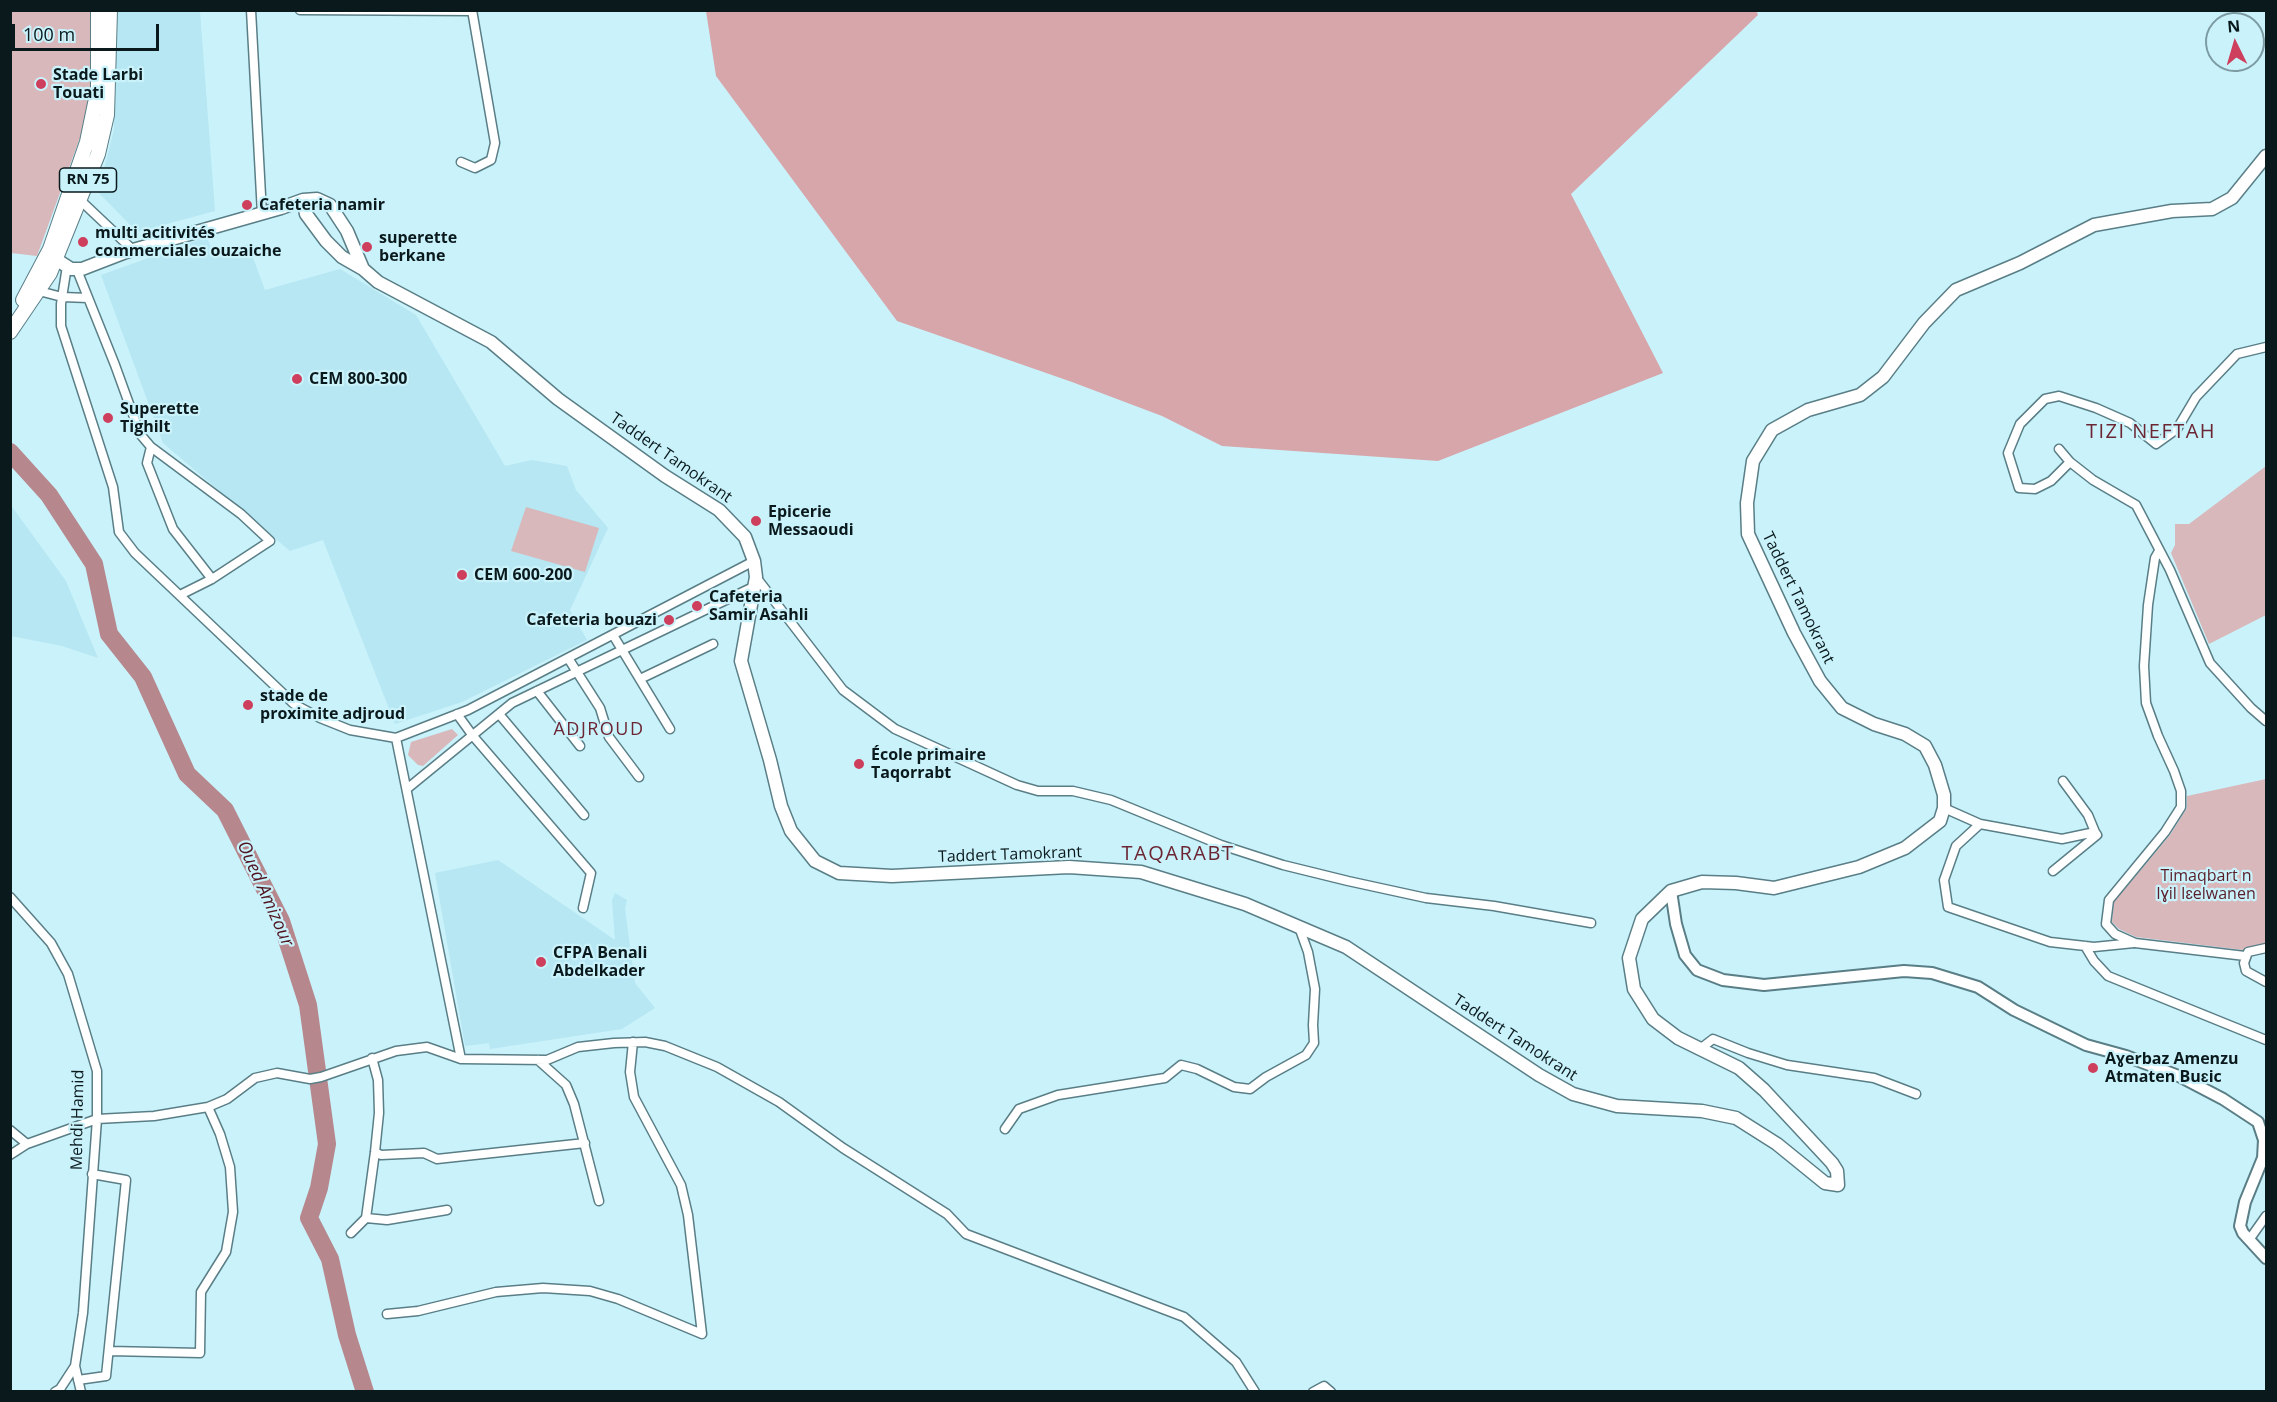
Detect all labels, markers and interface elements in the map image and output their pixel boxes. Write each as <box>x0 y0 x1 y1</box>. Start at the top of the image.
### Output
scale bar <box>15 12 162 50</box>
north arrow <box>2205 12 2265 72</box>
text: N <box>2226 15 2241 38</box>
text: 100 m <box>23 22 75 46</box>
place label: Stade Larbi Touati <box>53 65 143 103</box>
marker: Stade Larbi Touati <box>34 77 48 91</box>
road number: RN 75 <box>60 168 116 192</box>
place label: Cafeteria namir <box>259 195 385 215</box>
marker: Cafeteria namir <box>240 198 254 212</box>
place label: multi acitivités commerciales ouzaiche <box>95 223 281 261</box>
place label: superette berkane <box>379 228 457 266</box>
marker: multi acitivités commerciales ouzaiche <box>76 235 90 249</box>
marker: superette berkane <box>360 240 374 254</box>
place label: CEM 800-300 <box>309 369 407 389</box>
marker: CEM 800-300 <box>290 372 304 386</box>
place label: Superette Tighilt <box>120 399 199 437</box>
street label: Taddert Tamokrant <box>606 409 736 507</box>
marker: Superette Tighilt <box>101 411 115 425</box>
district label: TIZI NEFTAH <box>2086 420 2216 444</box>
place label: Epicerie Messaoudi <box>768 502 854 540</box>
marker: Epicerie Messaoudi <box>749 514 763 528</box>
street label: Taddert Tamokrant <box>1758 529 1838 667</box>
place label: CEM 600-200 <box>474 565 572 585</box>
marker: CEM 600-200 <box>455 568 469 582</box>
place label: Cafeteria Samir Asahli <box>709 587 808 625</box>
marker: Cafeteria Samir Asahli <box>690 599 704 613</box>
place label: Cafeteria bouazi <box>526 610 657 630</box>
marker: Cafeteria bouazi <box>662 613 676 627</box>
place label: stade de proximite adjroud <box>260 686 405 724</box>
marker: stade de proximite adjroud <box>241 698 255 712</box>
district label: ADJROUD <box>553 719 645 741</box>
place label: École primaire Taqorrabt <box>871 745 986 783</box>
marker: École primaire Taqorrabt <box>852 757 866 771</box>
water label: Oued Amizour <box>232 838 298 950</box>
district label: TAQARABT <box>1122 842 1234 866</box>
street label: Taddert Tamokrant <box>938 843 1082 867</box>
park label: Timaqbart n Iɣil Iɛelwanen <box>2156 866 2256 904</box>
place label: CFPA Benali Abdelkader <box>553 943 647 981</box>
marker: CFPA Benali Abdelkader <box>534 955 548 969</box>
street label: Taddert Tamokrant <box>1449 991 1581 1085</box>
place label: Aɣerbaz Amenzu Atmaten Buɛic <box>2105 1049 2238 1087</box>
marker: Aɣerbaz Amenzu Atmaten Buɛic <box>2086 1061 2100 1075</box>
street label: Mehdi Hamid <box>68 1070 88 1170</box>

